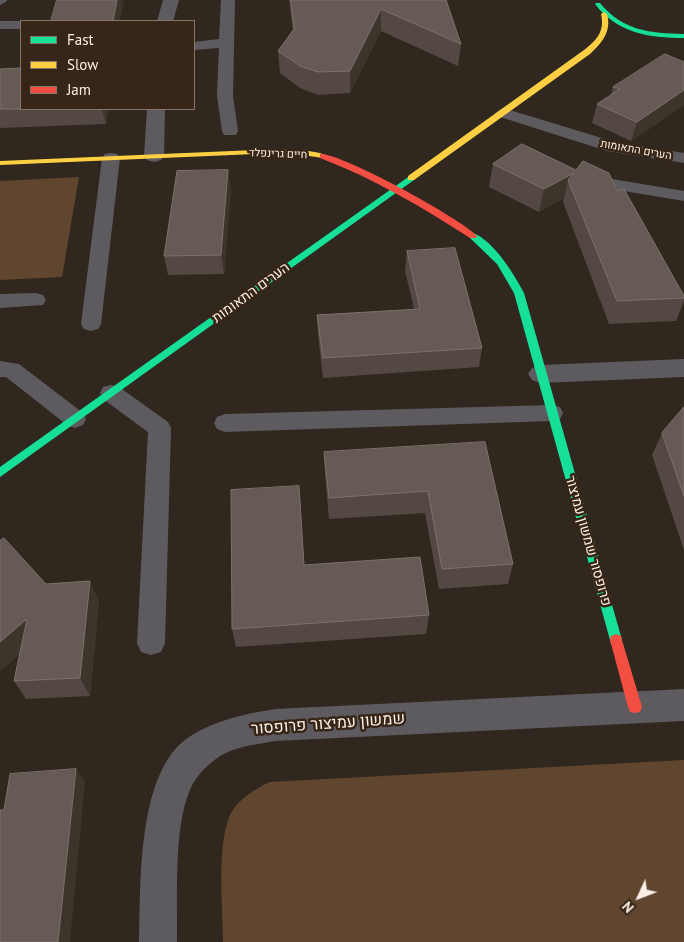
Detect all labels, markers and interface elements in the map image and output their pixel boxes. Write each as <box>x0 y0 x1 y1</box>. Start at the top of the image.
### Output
legend <box>20 20 195 110</box>
text: Fast <box>67 30 94 49</box>
text: Slow <box>67 55 98 74</box>
text: Jam <box>67 80 91 99</box>
street label: הערים התאומות <box>599 137 673 163</box>
street label: חיים גרינפלד <box>249 146 307 162</box>
street label: הערים התאומות <box>209 259 293 327</box>
street label: פרופסור שמשון עמיצור <box>561 474 615 608</box>
street label: שמשון עמיצור פרופסור <box>250 709 406 739</box>
north arrow <box>614 872 664 922</box>
text: N <box>618 898 638 917</box>

